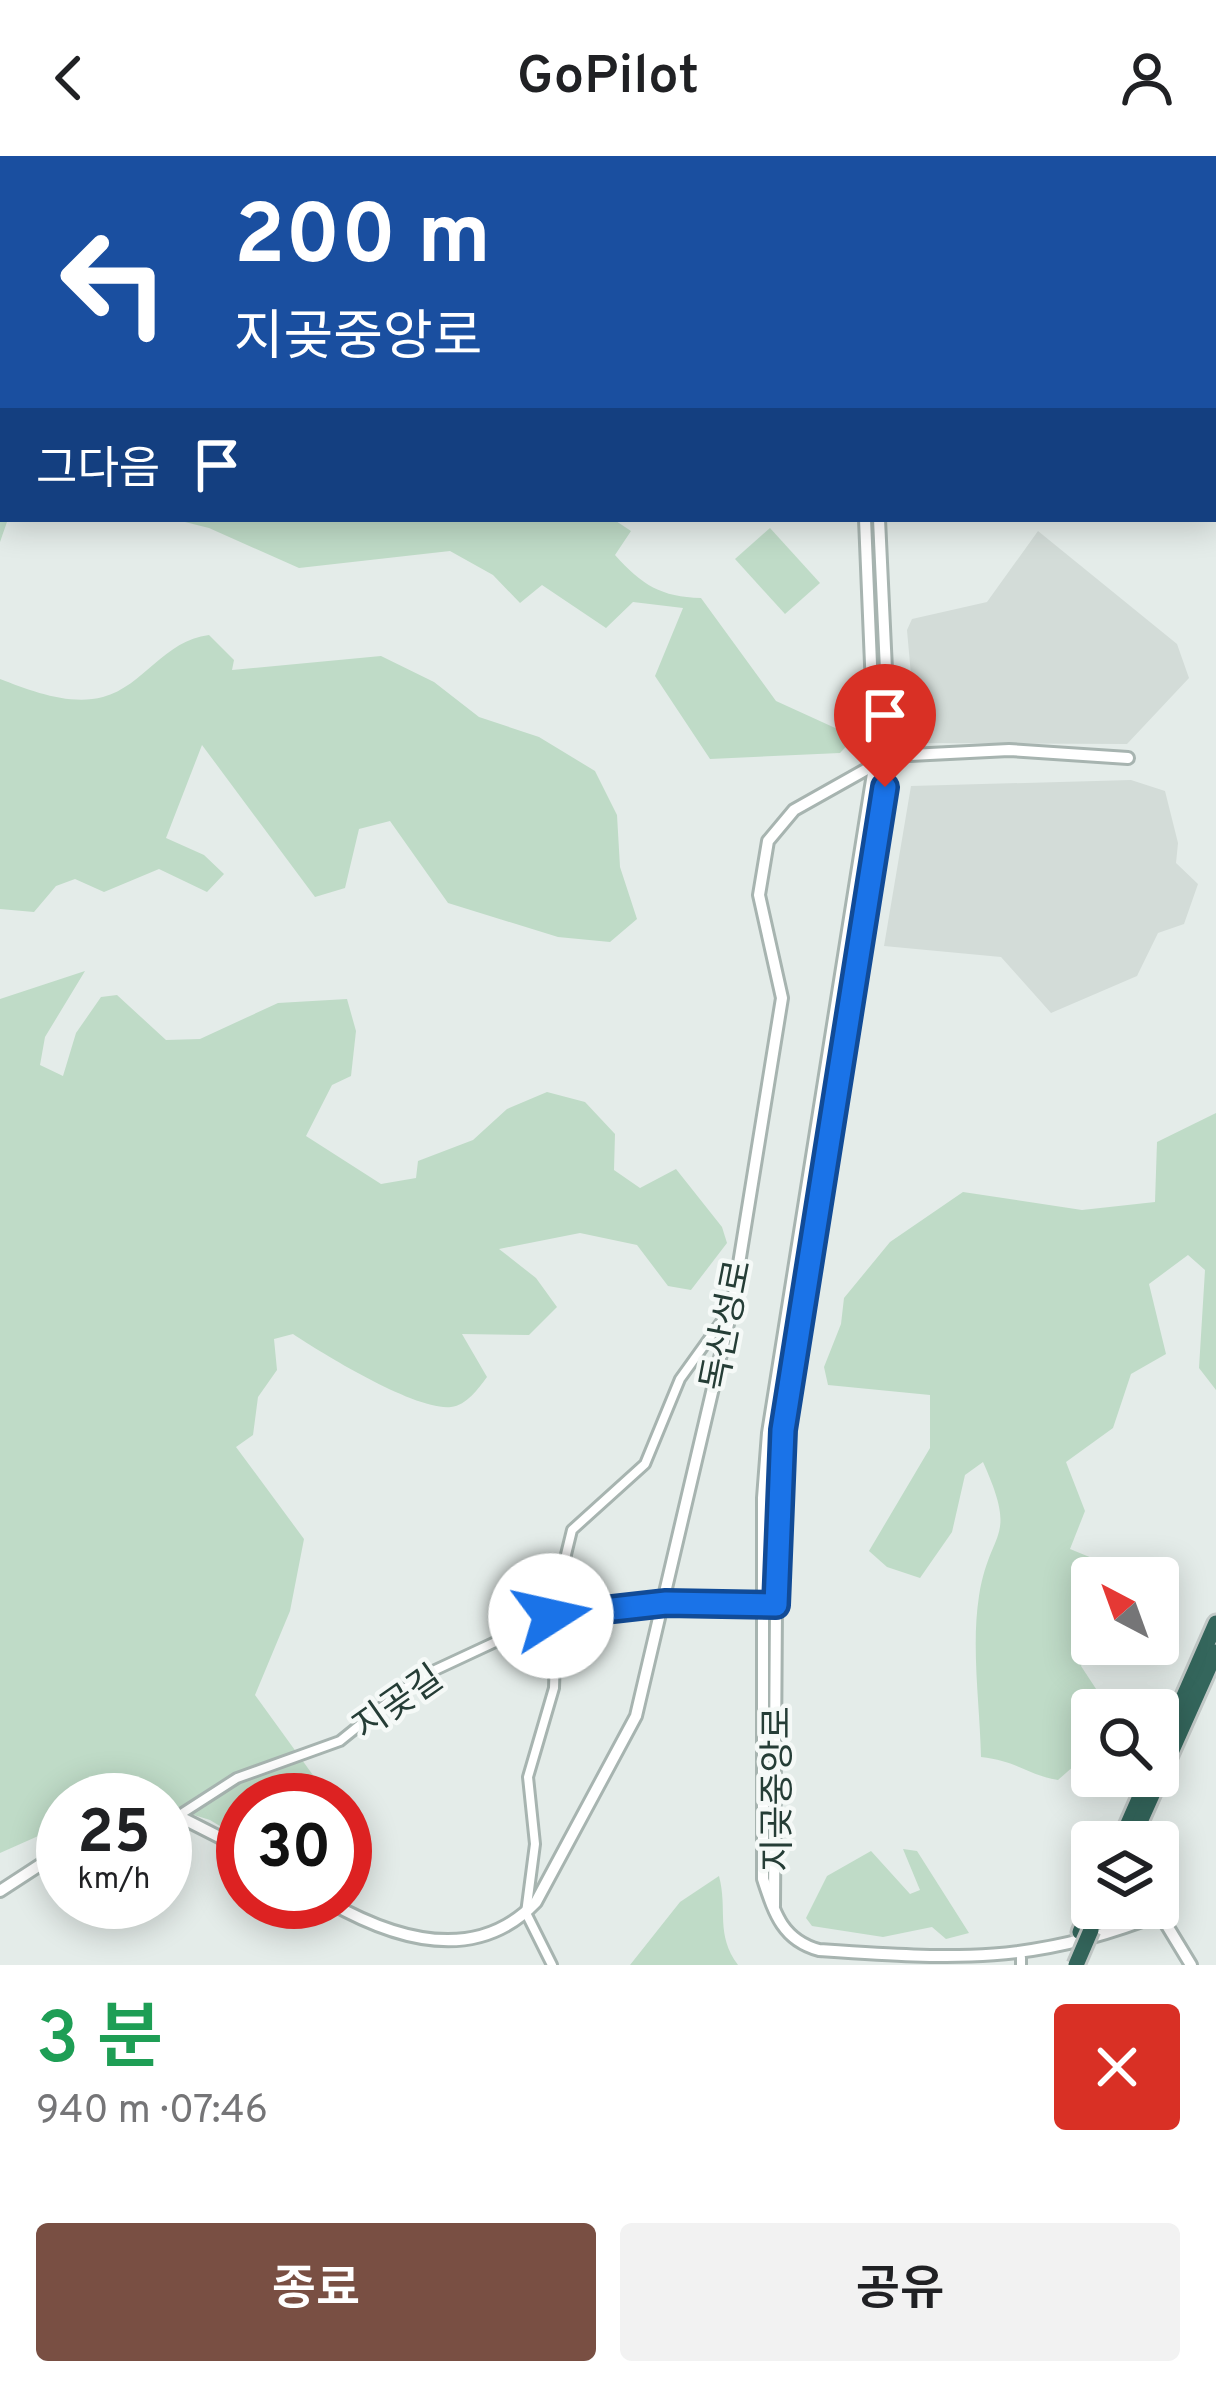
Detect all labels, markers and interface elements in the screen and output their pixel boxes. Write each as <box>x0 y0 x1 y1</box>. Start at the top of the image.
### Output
text: GoPilot <box>517 44 699 113</box>
icon: back <box>36 45 102 111</box>
icon: person <box>1114 45 1180 111</box>
text: 200 m <box>234 187 491 293</box>
icon: left <box>36 204 192 360</box>
text: 지곶중앙로 <box>234 306 482 375</box>
icon: arrive <box>184 432 250 498</box>
text: 그다음 <box>36 443 160 500</box>
pin <box>834 664 936 787</box>
icon: arrive <box>852 682 918 748</box>
street label: 독산성로 <box>694 1256 764 1395</box>
position arrow <box>488 1553 614 1679</box>
north arrow <box>1071 1557 1179 1665</box>
map controls <box>1071 1557 1179 1929</box>
street label: 지곶길 <box>345 1657 453 1752</box>
button: search <box>1071 1689 1179 1797</box>
street label: 지곶중앙로 <box>757 1706 803 1872</box>
speed limit sign: 30 <box>216 1773 372 1929</box>
text: 25 <box>77 1798 151 1874</box>
button: layers <box>1071 1821 1179 1929</box>
text: km/h <box>78 1862 150 1899</box>
text: 3 분 <box>36 1997 163 2089</box>
button: close <box>1054 2004 1180 2130</box>
text: 940 m · 07:46 <box>36 2088 268 2137</box>
button: 종료 <box>36 2223 596 2361</box>
button: 공유 <box>620 2223 1180 2361</box>

